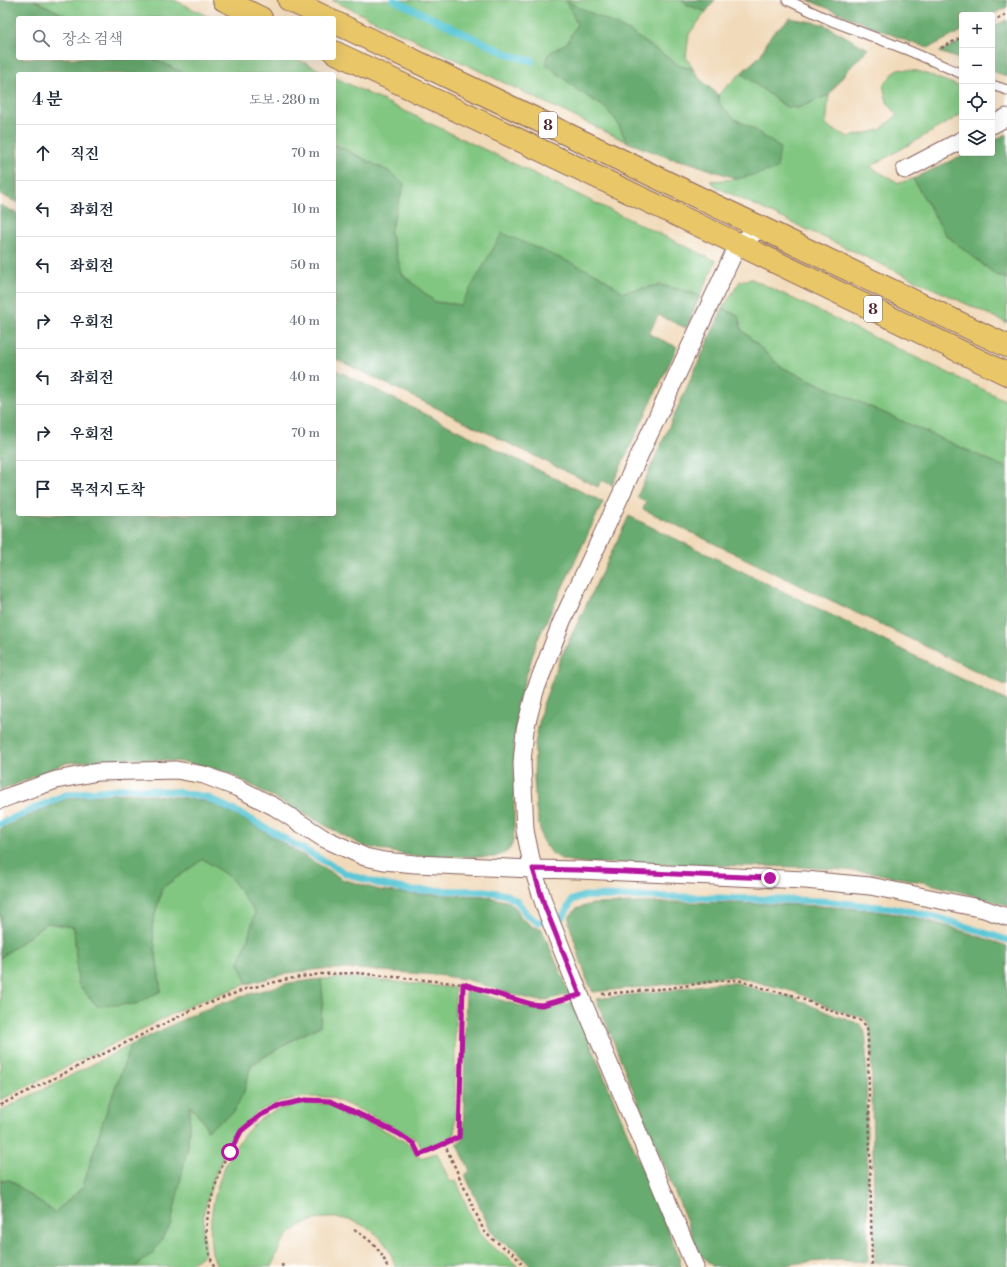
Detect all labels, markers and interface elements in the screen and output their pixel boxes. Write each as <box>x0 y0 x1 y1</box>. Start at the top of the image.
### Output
map controls <box>959 12 995 156</box>
button: + <box>959 12 995 48</box>
search box <box>16 16 336 60</box>
icon: search <box>30 27 52 49</box>
text: 장소 검색 <box>62 30 123 49</box>
button: − <box>959 48 995 84</box>
button: locate <box>959 84 995 120</box>
text: 4 분 <box>32 89 63 111</box>
text: 도보 · 280 m <box>249 92 320 108</box>
road number: 8 <box>539 112 557 138</box>
button: layers <box>959 120 995 156</box>
icon: ahead <box>32 142 54 164</box>
text: 직진 <box>70 145 99 164</box>
text: 70 m <box>291 145 320 161</box>
icon: left <box>32 198 54 220</box>
text: 좌회전 <box>70 201 113 220</box>
text: 10 m <box>292 201 320 217</box>
icon: left <box>32 254 54 276</box>
text: 좌회전 <box>70 257 113 276</box>
text: 50 m <box>290 257 320 273</box>
road number: 8 <box>864 296 882 322</box>
icon: right <box>32 310 54 332</box>
text: 우회전 <box>70 313 113 332</box>
text: 40 m <box>290 313 320 329</box>
icon: left <box>32 366 54 388</box>
text: 좌회전 <box>70 369 113 388</box>
text: 40 m <box>290 369 320 385</box>
icon: right <box>32 422 54 444</box>
text: 우회전 <box>70 425 113 444</box>
text: 70 m <box>291 425 320 441</box>
icon: arrive <box>32 478 54 500</box>
text: 목적지 도착 <box>70 481 145 500</box>
route end <box>761 869 779 887</box>
route start <box>221 1143 239 1161</box>

